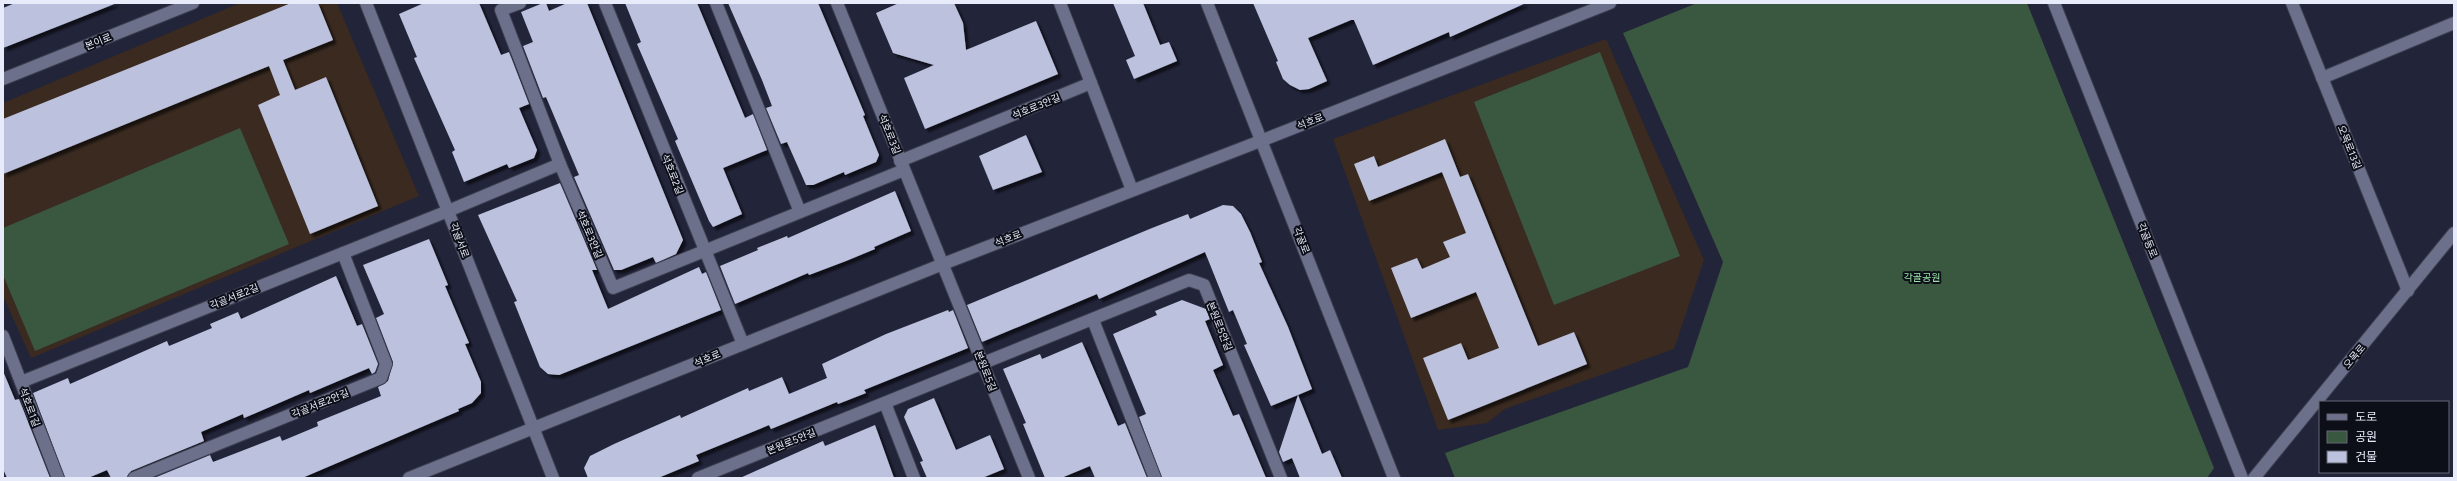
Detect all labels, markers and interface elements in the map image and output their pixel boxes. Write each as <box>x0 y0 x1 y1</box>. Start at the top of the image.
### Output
street label: 본이로 <box>83 30 113 53</box>
street label: 석호로3안길 <box>1010 91 1062 122</box>
street label: 석호로 <box>1295 110 1325 132</box>
street label: 석호로3길 <box>876 112 903 156</box>
street label: 오목로13길 <box>2335 123 2364 171</box>
street label: 석호로2길 <box>659 152 687 196</box>
street label: 석호로3안길 <box>574 208 606 260</box>
street label: 각골서로 <box>447 221 472 260</box>
street label: 각골동로 <box>2135 221 2160 260</box>
street label: 각골로 <box>1291 225 1313 255</box>
street label: 석호로 <box>993 227 1023 249</box>
park label: 각골공원 <box>1904 271 1940 284</box>
street label: 각골서로2길 <box>208 281 261 312</box>
street label: 본원로5안길 <box>1204 300 1235 353</box>
street label: 오목로 <box>2341 342 2368 371</box>
street label: 석호로 <box>692 347 722 370</box>
street label: 본원로5길 <box>972 349 1000 393</box>
street label: 석호로1길 <box>16 386 43 429</box>
street label: 각골서로2안길 <box>290 386 351 421</box>
legend <box>2319 401 2449 473</box>
text: 도로 <box>2355 410 2377 424</box>
street label: 본원로5안길 <box>765 426 818 457</box>
text: 공원 <box>2355 430 2377 444</box>
text: 건물 <box>2355 450 2377 464</box>

